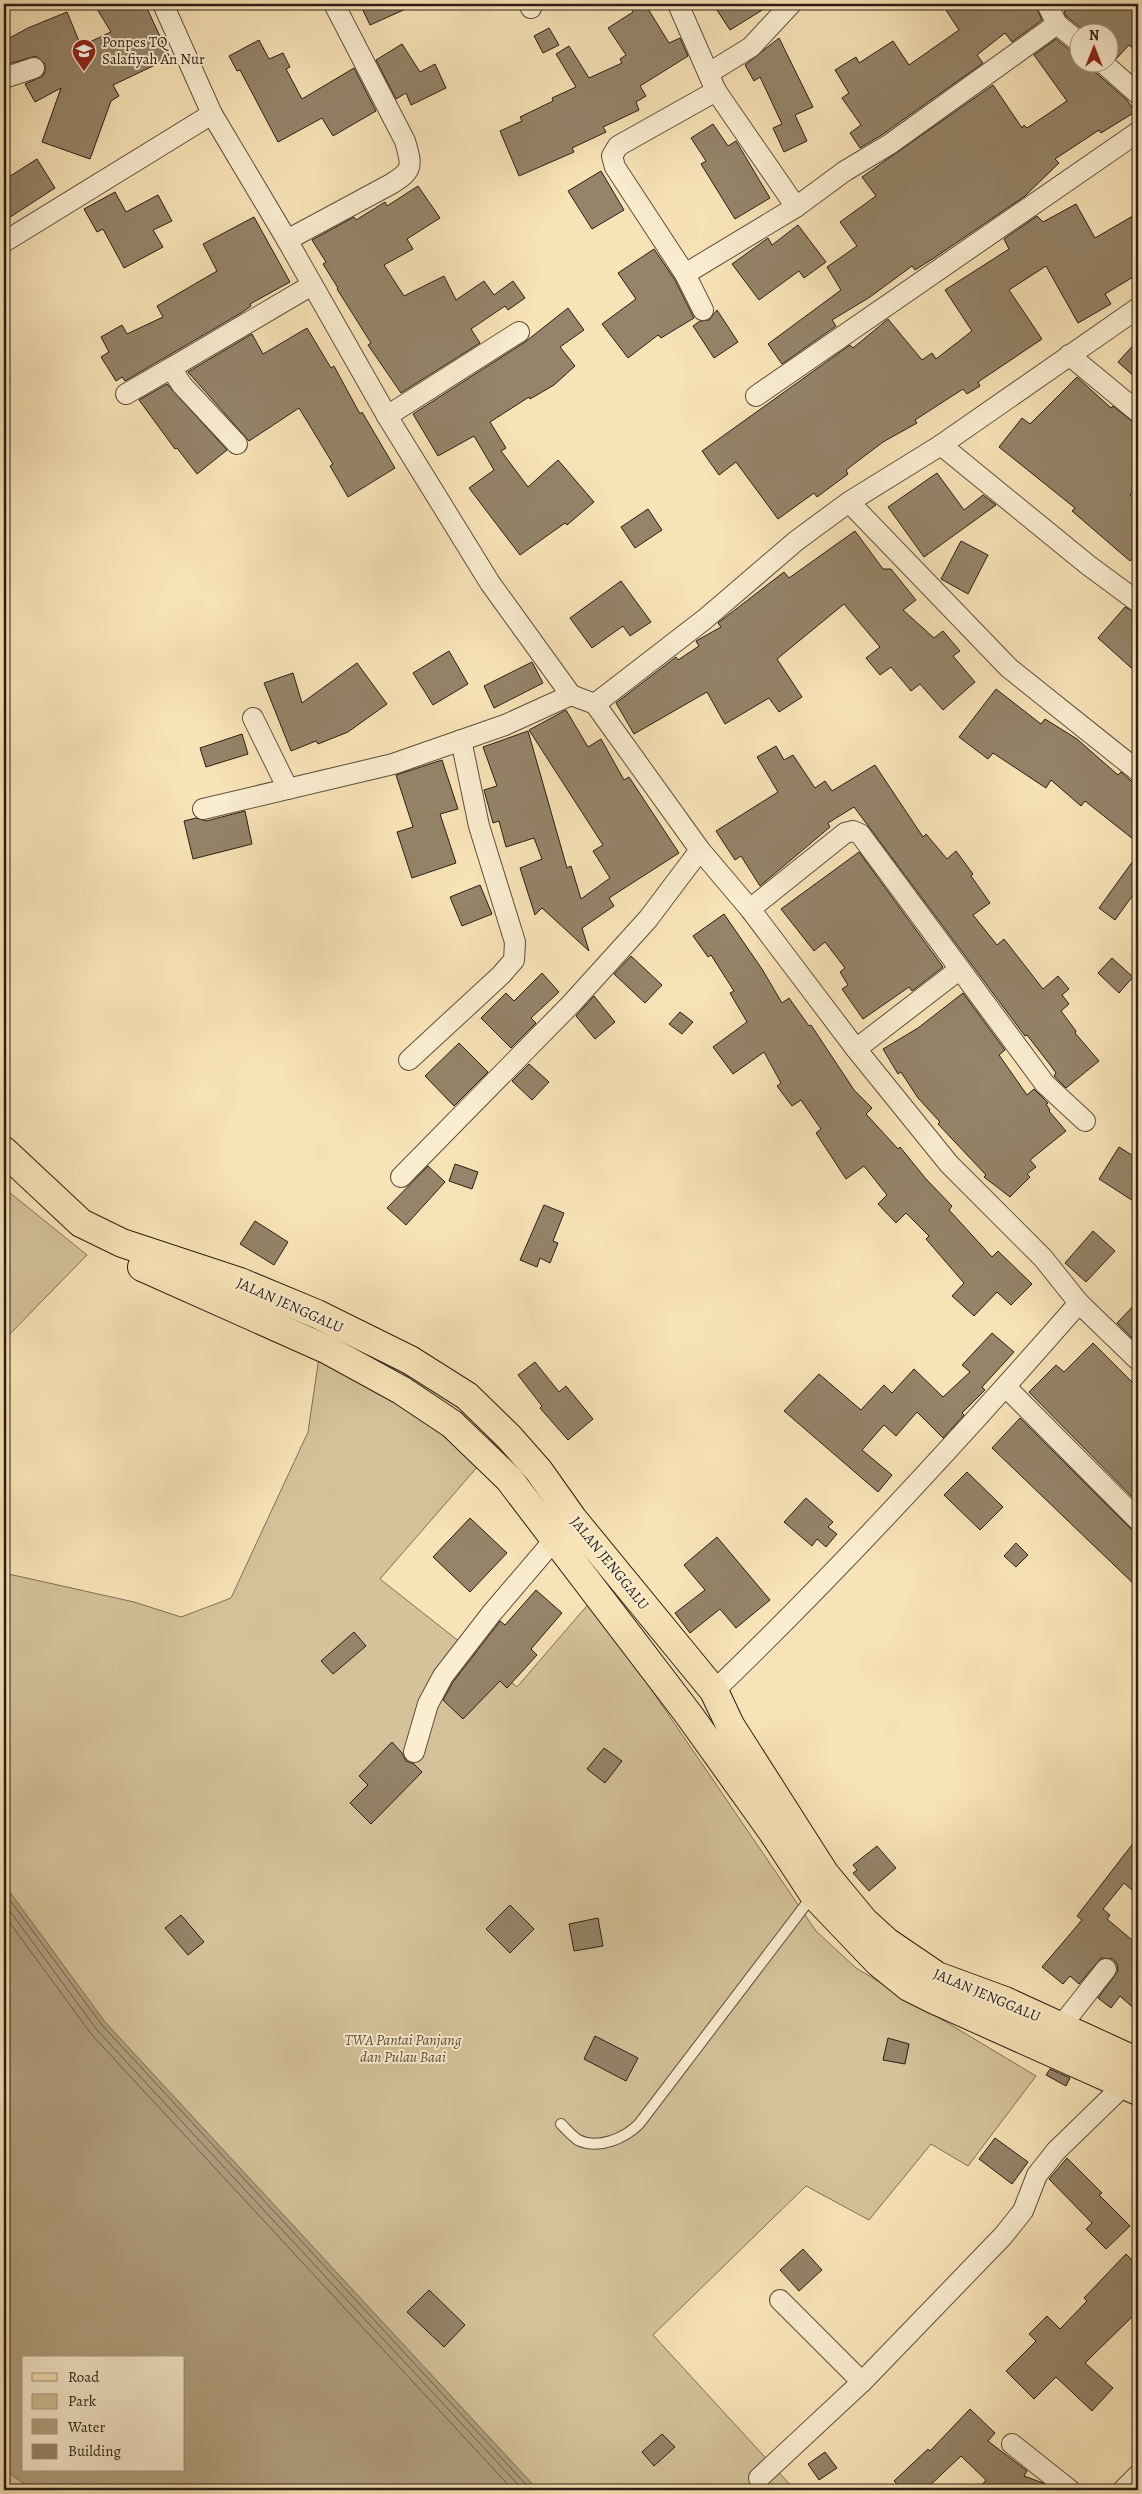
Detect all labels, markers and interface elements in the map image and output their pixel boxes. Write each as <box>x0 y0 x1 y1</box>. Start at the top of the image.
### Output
north arrow <box>1070 22 1120 72</box>
text: N <box>1089 26 1099 45</box>
place label: Ponpes TQ Salafiyah An Nur <box>102 32 205 69</box>
school or university icon: Ponpes TQ Salafiyah An Nur <box>71 38 97 72</box>
street label: JALAN JENGGALU <box>233 1272 347 1338</box>
street label: JALAN JENGGALU <box>566 1512 654 1614</box>
street label: JALAN JENGGALU <box>930 1963 1044 2027</box>
park label: TWA Pantai Panjang dan Pulau Baai <box>345 2030 462 2067</box>
legend <box>22 2356 185 2472</box>
text: Road <box>68 2367 100 2387</box>
text: Park <box>68 2391 97 2411</box>
text: Water <box>67 2417 105 2437</box>
text: Building <box>68 2441 121 2461</box>

